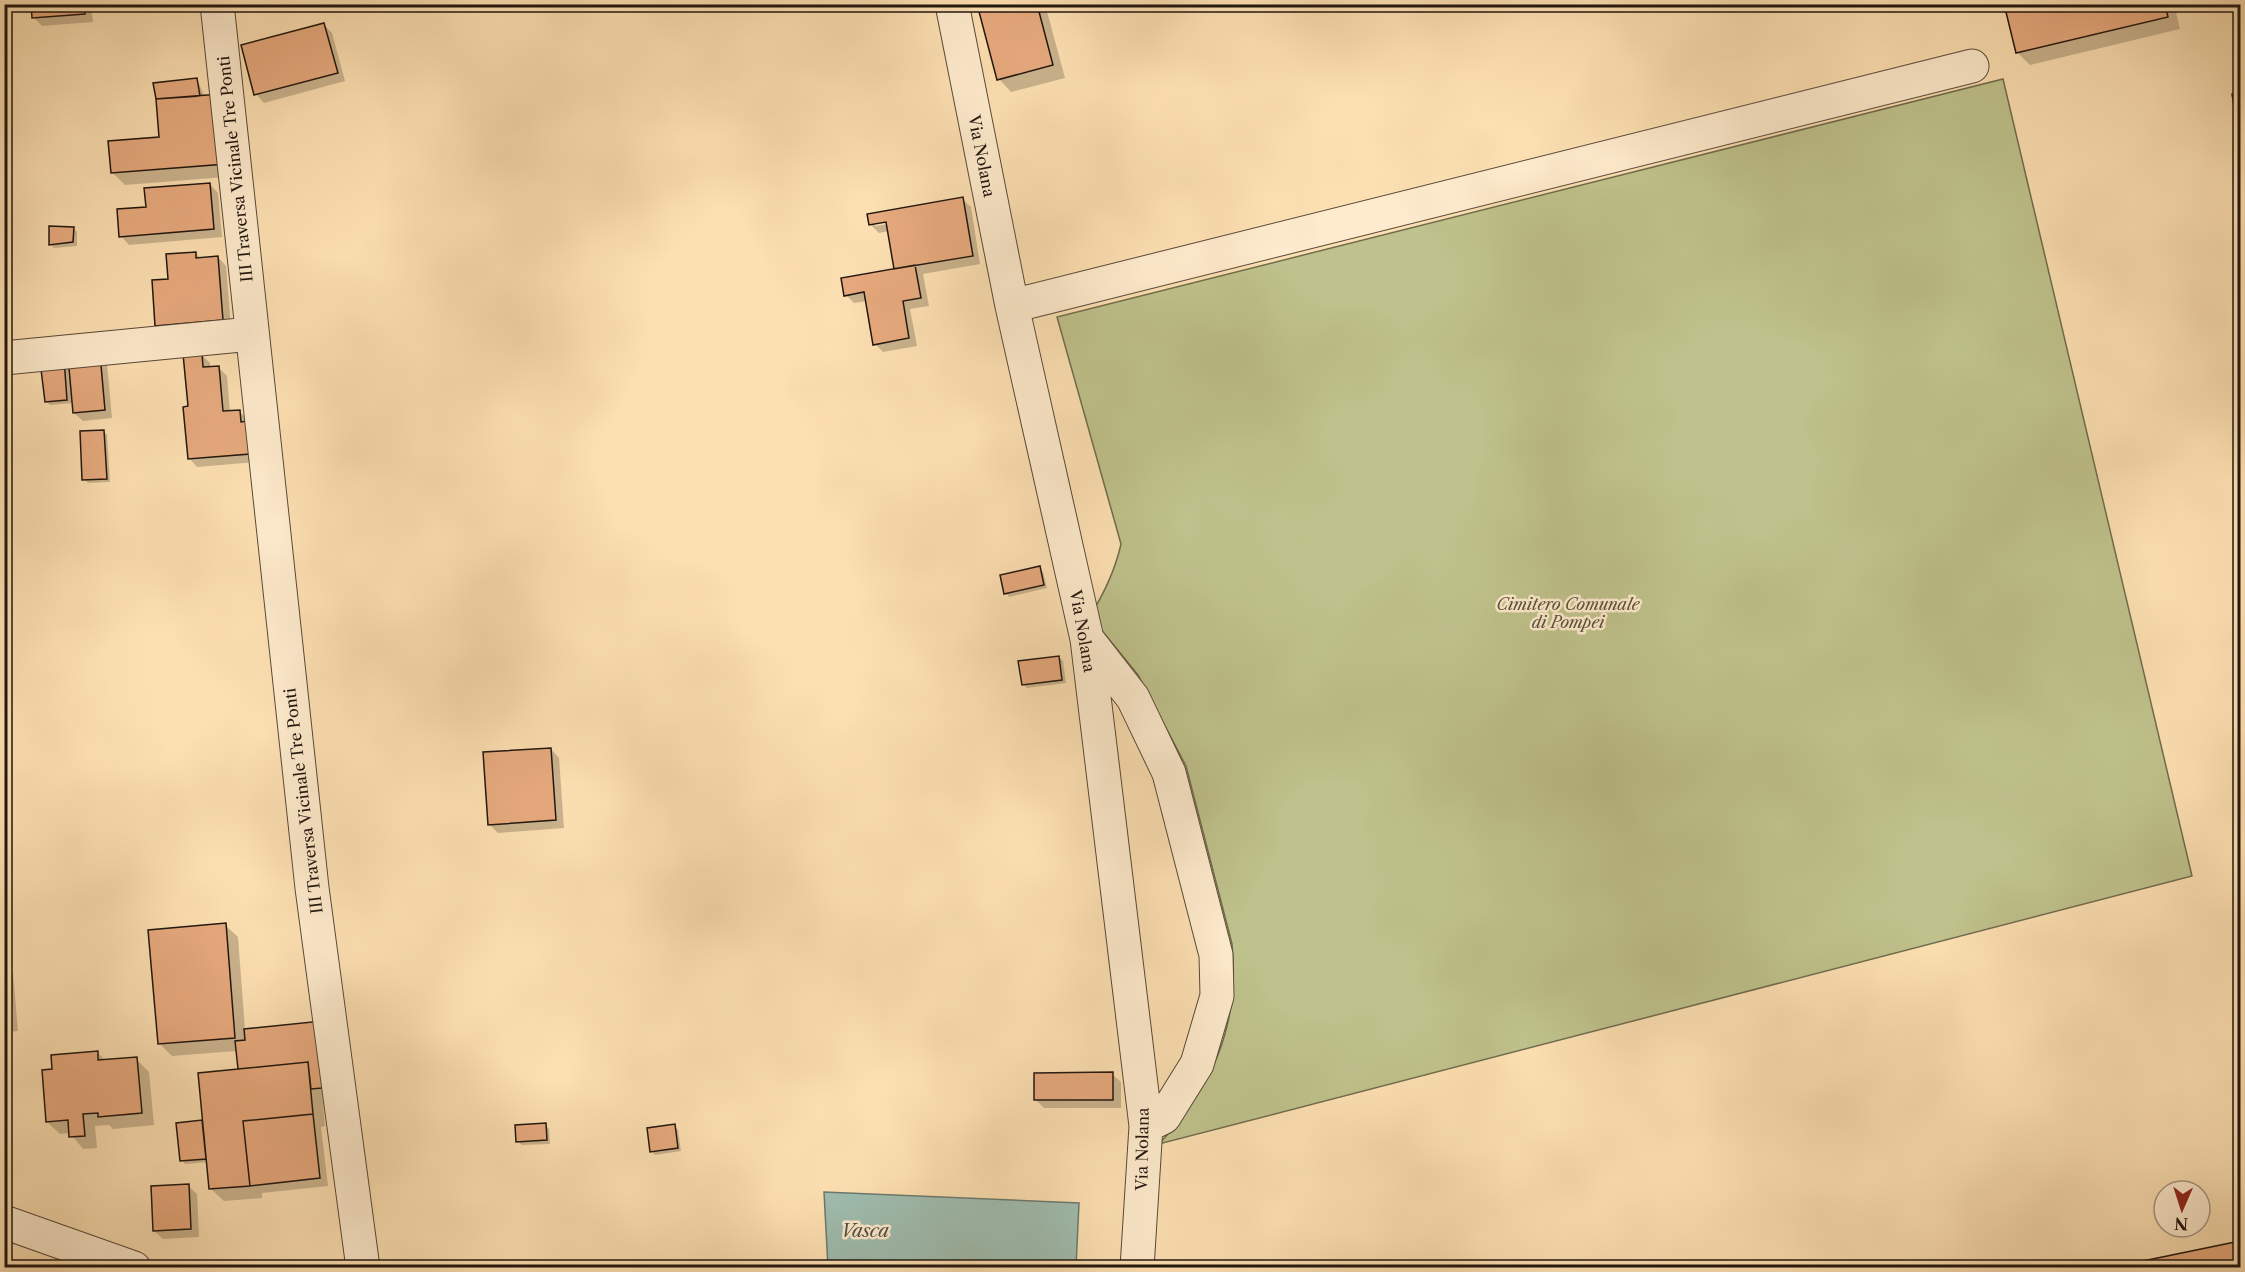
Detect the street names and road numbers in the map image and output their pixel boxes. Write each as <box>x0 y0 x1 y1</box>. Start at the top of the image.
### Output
street label: III Traversa Vicinale Tre Ponti <box>213 55 257 283</box>
street label: Via Nolana <box>964 112 1000 199</box>
street label: Via Nolana <box>1066 587 1100 674</box>
street label: III Traversa Vicinale Tre Ponti <box>279 687 327 915</box>
street label: Via Nolana <box>1131 1107 1153 1192</box>

